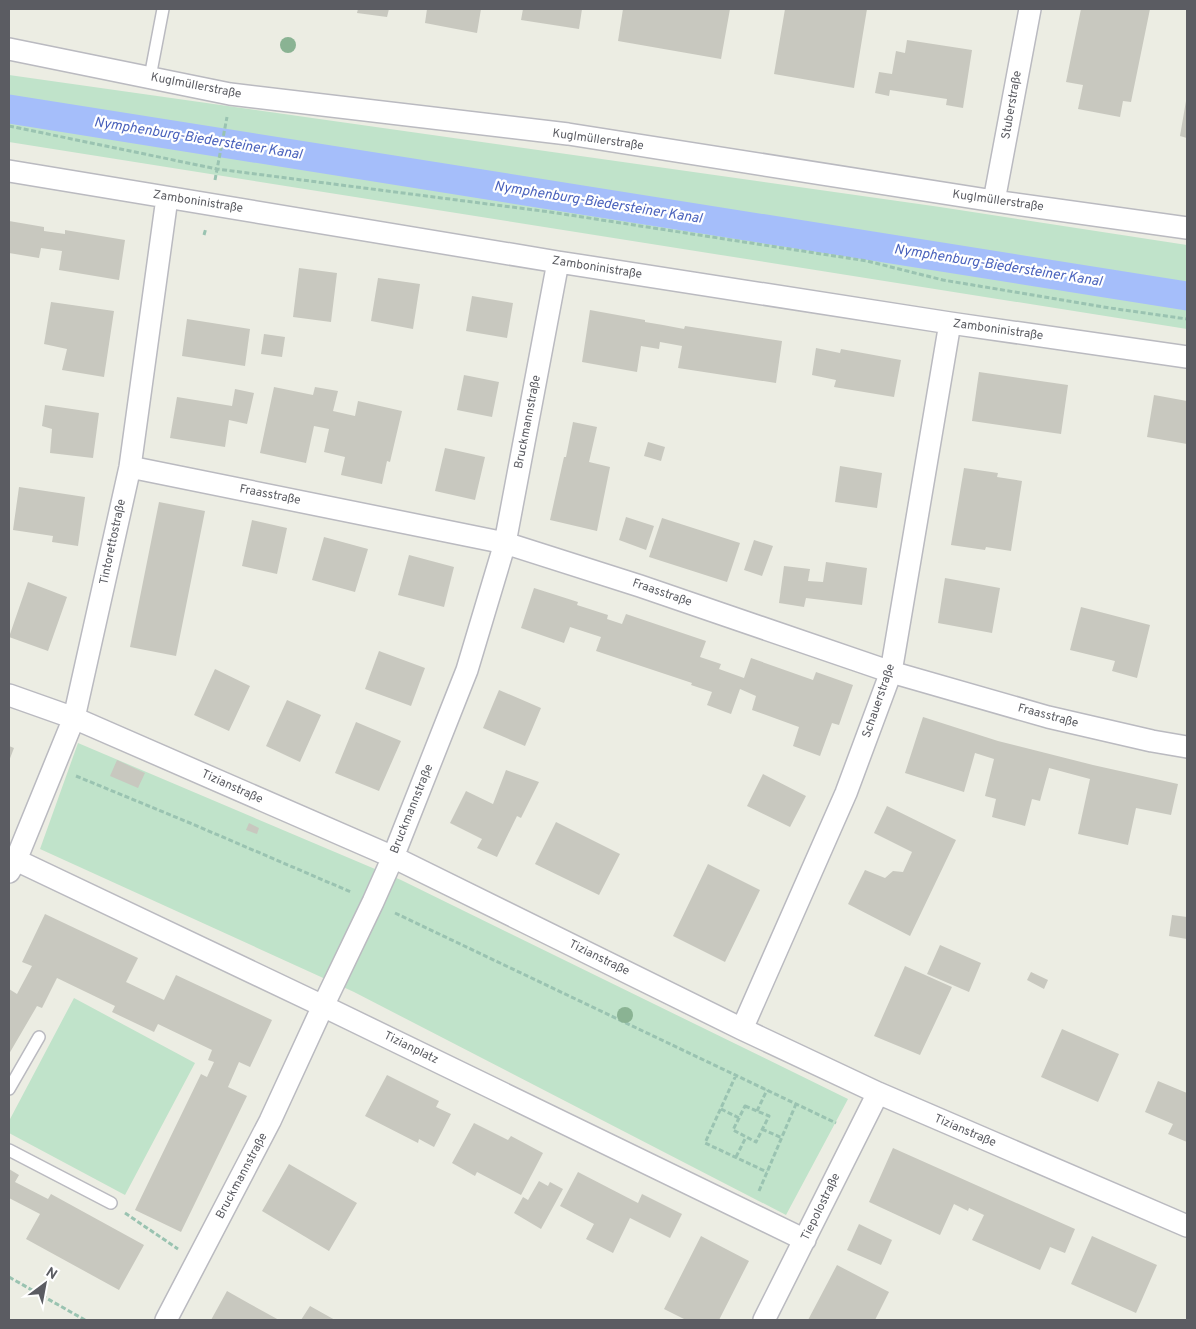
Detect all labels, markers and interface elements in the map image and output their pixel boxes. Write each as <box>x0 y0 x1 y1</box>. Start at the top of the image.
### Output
street label: Kuglmüllerstraße <box>149 69 243 103</box>
street label: Stuberstraße <box>998 69 1026 141</box>
water label: Nymphenburg-Biedersteiner Kanal <box>93 114 305 164</box>
street label: Kuglmüllerstraße <box>551 126 645 154</box>
water label: Nymphenburg-Biedersteiner Kanal <box>493 178 705 228</box>
street label: Zamboninistraße <box>152 187 244 217</box>
street label: Kuglmüllerstraße <box>951 187 1045 215</box>
water label: Nymphenburg-Biedersteiner Kanal <box>893 241 1105 291</box>
street label: Zamboninistraße <box>551 253 643 283</box>
street label: Zamboninistraße <box>952 316 1044 344</box>
street label: Bruckmannstraße <box>511 374 545 470</box>
street label: Fraasstraße <box>238 481 302 509</box>
street label: Tintorettostraße <box>96 498 130 586</box>
street label: Fraasstraße <box>630 575 694 611</box>
street label: Schauerstraße <box>859 662 899 740</box>
street label: Fraasstraße <box>1016 700 1080 732</box>
street label: Bruckmannstraße <box>387 762 437 856</box>
street label: Tizianstraße <box>199 766 265 808</box>
street label: Tizianstraße <box>566 936 632 980</box>
street label: Tizianplatz <box>381 1028 441 1068</box>
street label: Tizianstraße <box>932 1111 998 1151</box>
street label: Bruckmannstraße <box>213 1130 271 1222</box>
street label: Tiepolostraße <box>798 1171 844 1243</box>
north arrow <box>20 1259 70 1309</box>
text: N <box>42 1264 60 1284</box>

